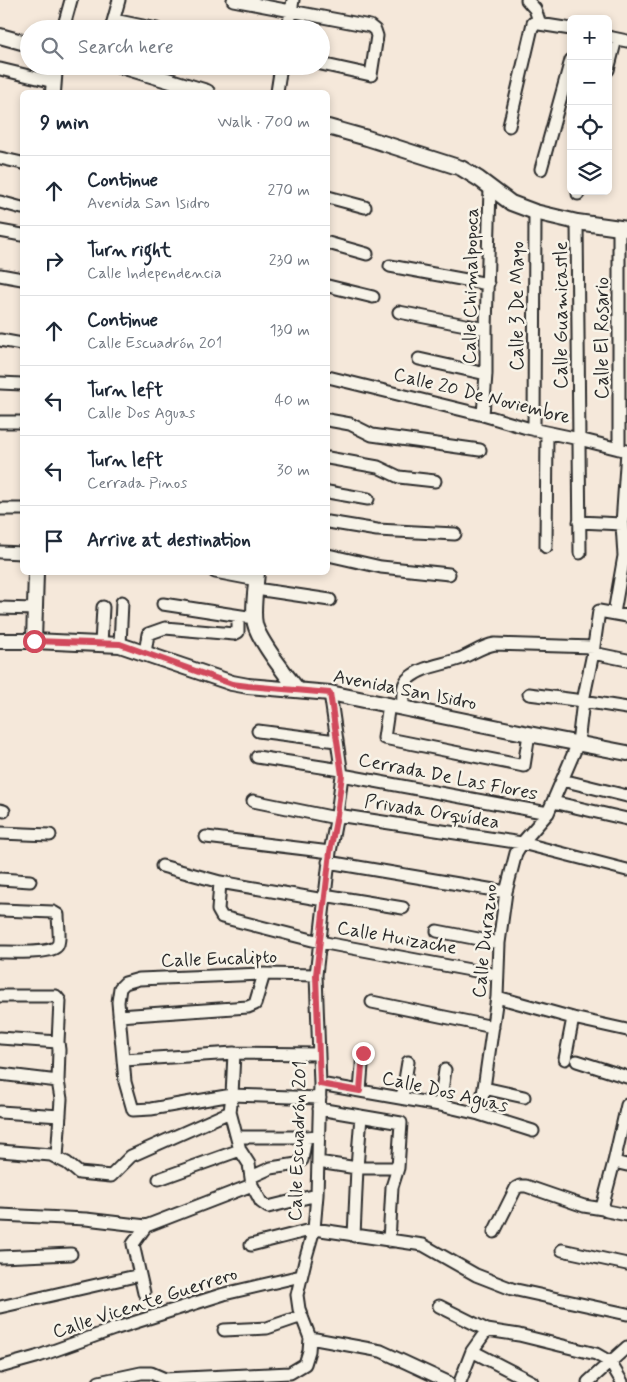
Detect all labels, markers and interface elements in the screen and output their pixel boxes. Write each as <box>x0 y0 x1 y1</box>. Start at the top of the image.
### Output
map controls <box>567 15 612 195</box>
button: + <box>567 15 612 60</box>
search box <box>20 20 330 75</box>
icon: search <box>38 34 66 62</box>
text: Search here <box>78 35 174 60</box>
button: − <box>567 60 612 105</box>
button: locate <box>567 105 612 150</box>
text: 9 min <box>40 109 89 137</box>
text: Walk · 700 m <box>218 112 310 133</box>
button: layers <box>567 150 612 195</box>
text: Continue <box>87 168 158 193</box>
icon: ahead <box>40 177 68 205</box>
text: 270 m <box>267 180 310 201</box>
text: Avenida San Isidro <box>87 193 210 214</box>
street label: Calle Chimalpopoca <box>457 207 485 365</box>
text: Turn right <box>87 238 171 263</box>
street label: Calle 3 De Mayo <box>505 241 530 371</box>
street label: Calle Guamicastle <box>549 241 574 389</box>
icon: right <box>40 247 68 275</box>
text: 230 m <box>269 250 310 271</box>
text: Calle Independencia <box>87 263 222 284</box>
street label: Calle El Rosario <box>590 277 615 399</box>
text: Continue <box>87 308 158 333</box>
icon: ahead <box>40 317 68 345</box>
text: 130 m <box>269 320 310 341</box>
text: Calle Escuadrón 201 <box>87 333 222 354</box>
street label: Calle 20 De Noviembre <box>391 362 573 430</box>
text: Turn left <box>87 378 163 403</box>
icon: left <box>40 387 68 415</box>
text: 40 m <box>274 390 310 411</box>
text: Calle Dos Aguas <box>87 403 195 424</box>
text: Turn left <box>87 448 163 473</box>
icon: left <box>40 457 68 485</box>
text: 30 m <box>277 460 310 481</box>
text: Cerrada Pinos <box>87 473 187 494</box>
icon: arrive <box>40 527 68 555</box>
text: Arrive at destination <box>87 528 251 553</box>
route start <box>23 630 46 653</box>
street label: Avenida San Isidro <box>331 664 479 716</box>
street label: Cerrada De Las Flores <box>356 747 540 807</box>
street label: Privada Orquídea <box>363 789 501 835</box>
street label: Calle Durazno <box>467 883 503 999</box>
street label: Calle Huizache <box>335 915 459 961</box>
street label: Calle Eucalipto <box>160 944 278 974</box>
route end <box>352 1042 375 1065</box>
street label: Calle Escuadrón 201 <box>283 1060 313 1222</box>
street label: Calle Dos Aguas <box>379 1065 511 1121</box>
street label: Calle Vicente Guerrero <box>49 1261 241 1345</box>

